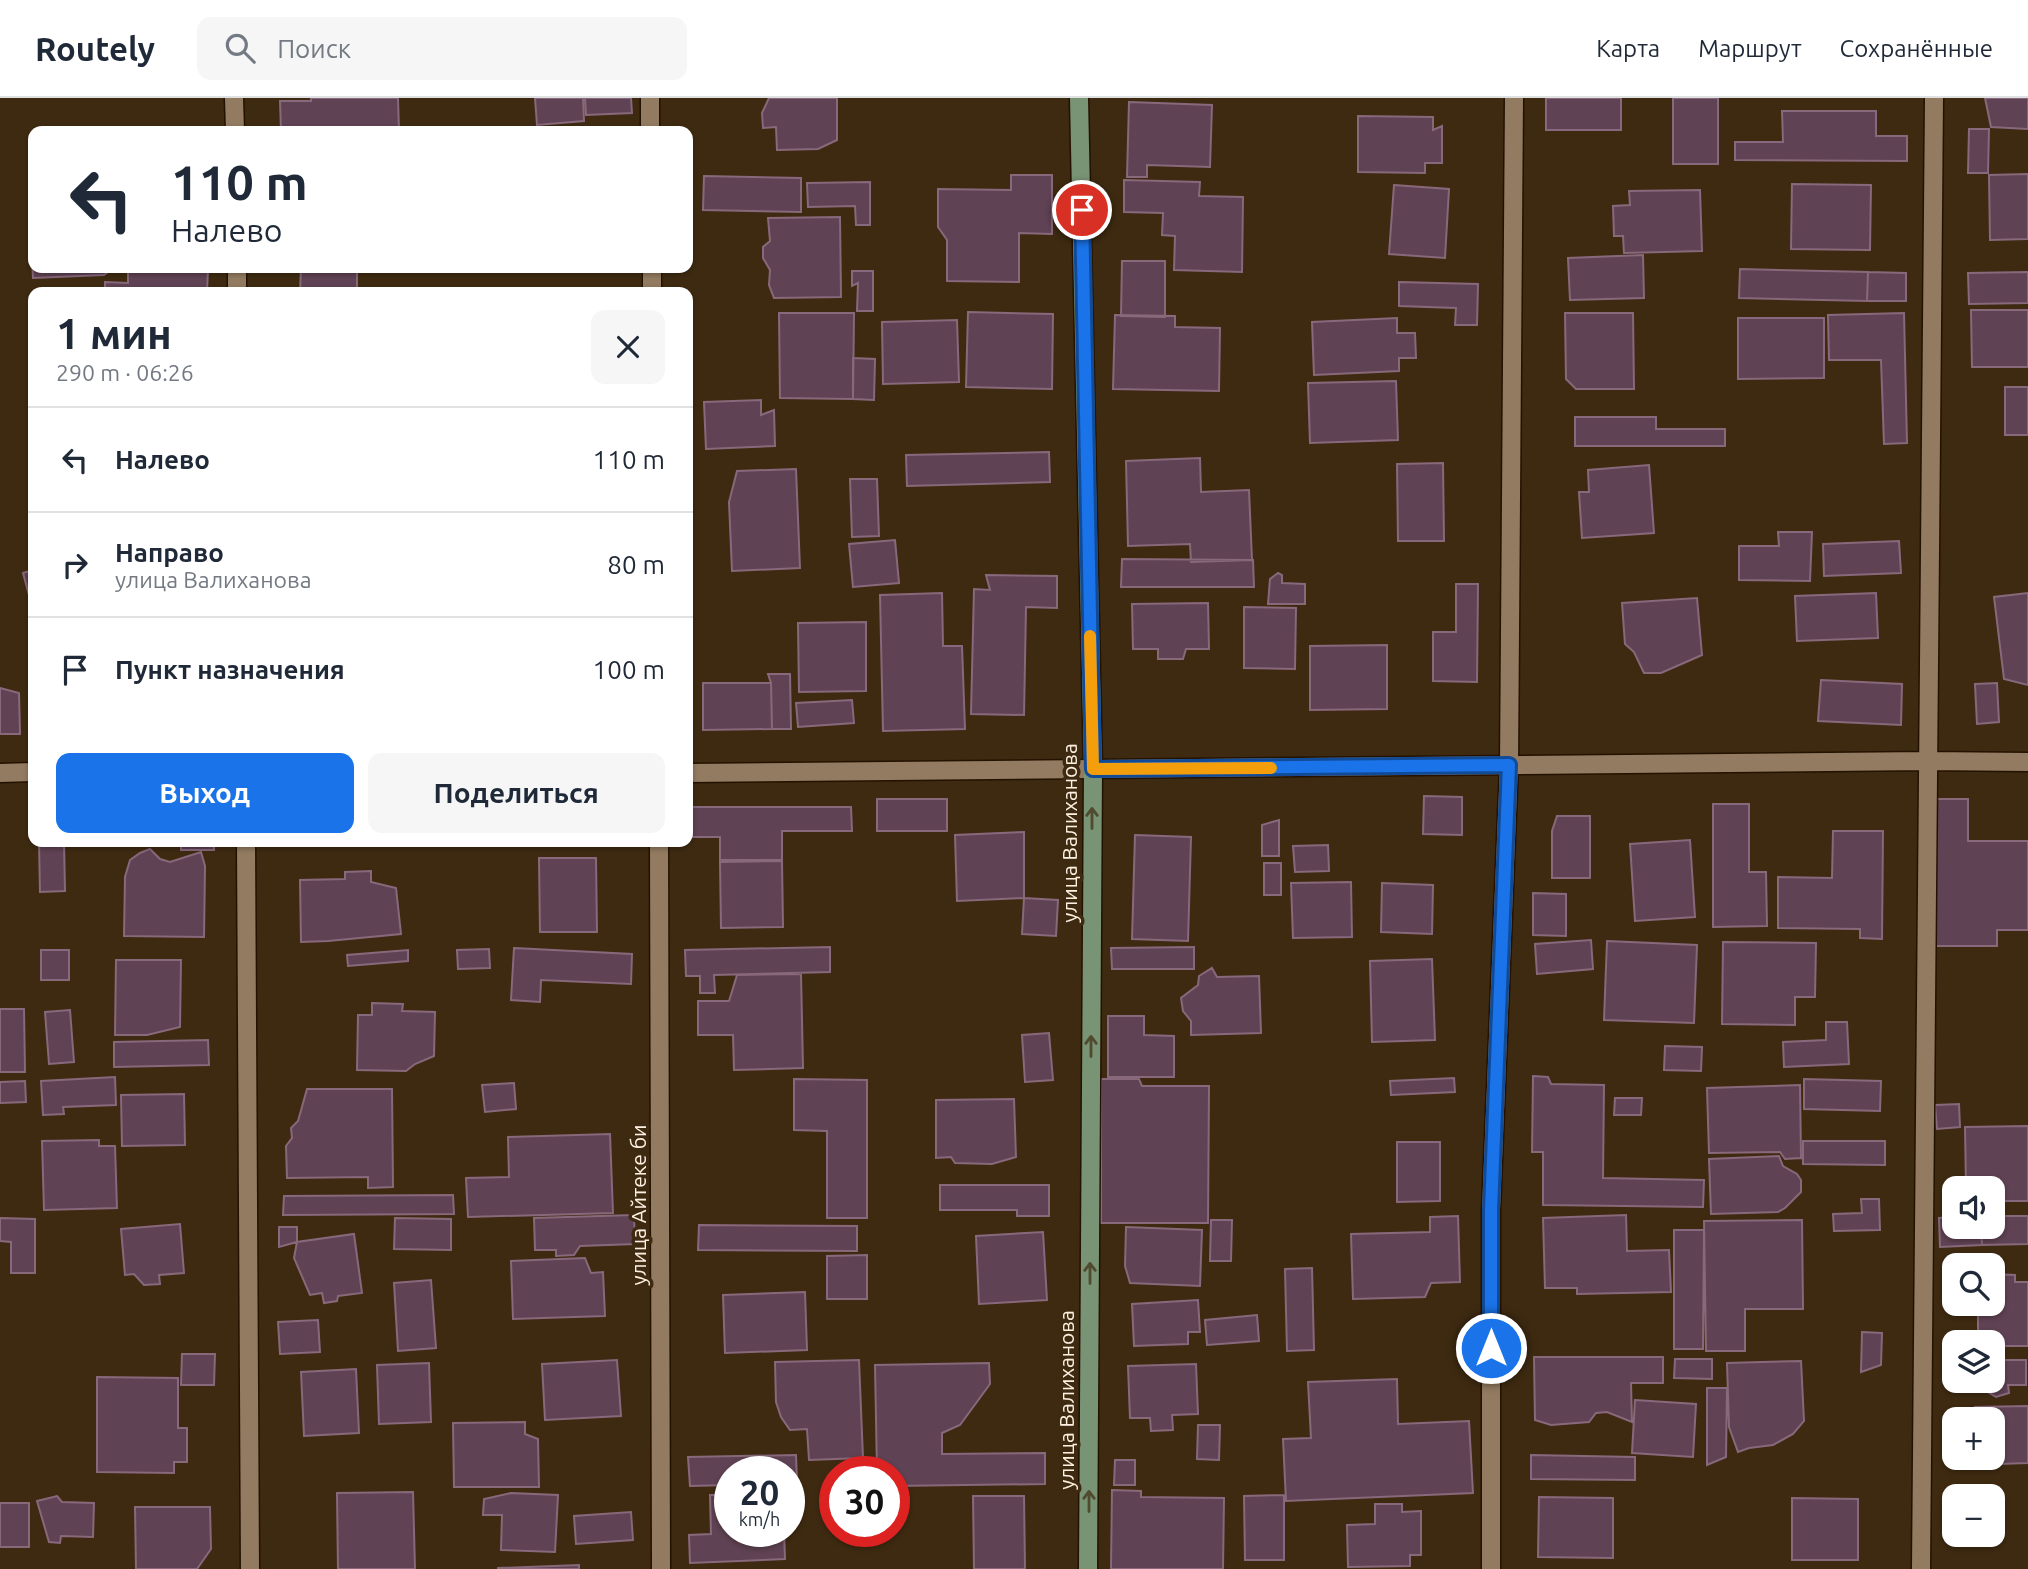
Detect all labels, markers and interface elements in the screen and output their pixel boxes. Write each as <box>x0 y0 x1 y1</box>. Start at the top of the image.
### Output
search box <box>197 17 687 80</box>
icon: search <box>221 29 259 67</box>
text: Routely <box>35 30 155 67</box>
text: Поиск <box>277 34 351 63</box>
text: Карта <box>1596 35 1660 62</box>
text: Маршрут <box>1698 35 1802 62</box>
text: Сохранённые <box>1840 35 1993 62</box>
icon: left <box>56 154 147 245</box>
text: 110 m <box>171 154 308 209</box>
pin <box>1052 180 1112 240</box>
icon: arrive <box>1063 191 1101 229</box>
text: Налево <box>171 212 283 248</box>
text: 1 мин <box>56 310 172 357</box>
button: close <box>591 310 665 384</box>
text: 290 m · 06:26 <box>56 360 194 385</box>
icon: left <box>56 441 94 479</box>
text: Налево <box>115 445 210 474</box>
text: 110 m <box>593 445 665 474</box>
text: Направо <box>115 538 224 567</box>
icon: right <box>56 546 94 584</box>
text: 80 m <box>607 550 665 579</box>
text: улица Валиханова <box>115 567 312 592</box>
icon: arrive <box>56 651 94 689</box>
text: Пункт назначения <box>115 655 345 684</box>
text: 100 m <box>593 655 665 684</box>
street label: улица Валиханова <box>1057 743 1081 923</box>
button: Выход <box>56 753 354 833</box>
button: Поделиться <box>368 753 665 833</box>
one-way arrow <box>1085 807 1099 830</box>
one-way arrow <box>1084 1035 1098 1058</box>
street label: улица Айтеке би <box>626 1125 650 1285</box>
map controls <box>1942 1176 2005 1547</box>
button: sound <box>1942 1176 2005 1239</box>
button: search <box>1942 1253 2005 1316</box>
one-way arrow <box>1083 1262 1097 1285</box>
street label: улица Валиханова <box>1054 1310 1078 1490</box>
position arrow <box>1454 1311 1528 1385</box>
button: layers <box>1942 1330 2005 1393</box>
button: + <box>1942 1407 2005 1470</box>
speed limit sign: 30 <box>819 1456 910 1547</box>
text: 20 <box>740 1472 779 1512</box>
button: − <box>1942 1484 2005 1547</box>
one-way arrow <box>1082 1490 1096 1513</box>
text: km/h <box>739 1509 780 1529</box>

